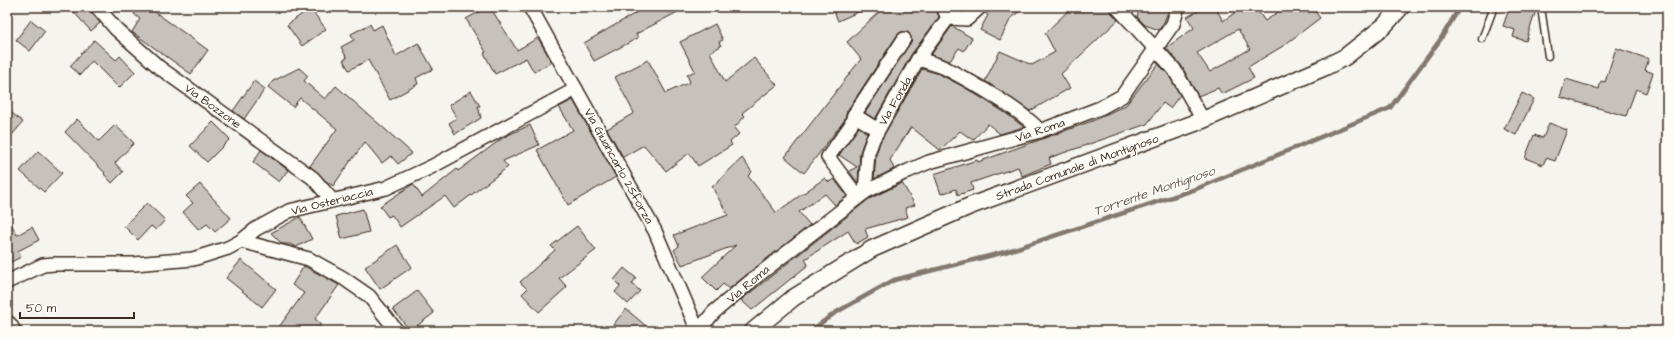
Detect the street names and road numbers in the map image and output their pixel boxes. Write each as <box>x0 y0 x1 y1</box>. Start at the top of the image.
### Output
street label: Via Fonda <box>875 74 916 129</box>
street label: Via Bozzone <box>181 80 245 133</box>
street label: Via Giuancarlo 2Sforza <box>580 106 657 227</box>
street label: Via Roma <box>1013 114 1067 147</box>
street label: Strada Comunale di Montignoso <box>993 130 1162 206</box>
street label: Via Osteriaccia <box>290 183 375 220</box>
street label: Via Roma <box>723 261 773 307</box>

